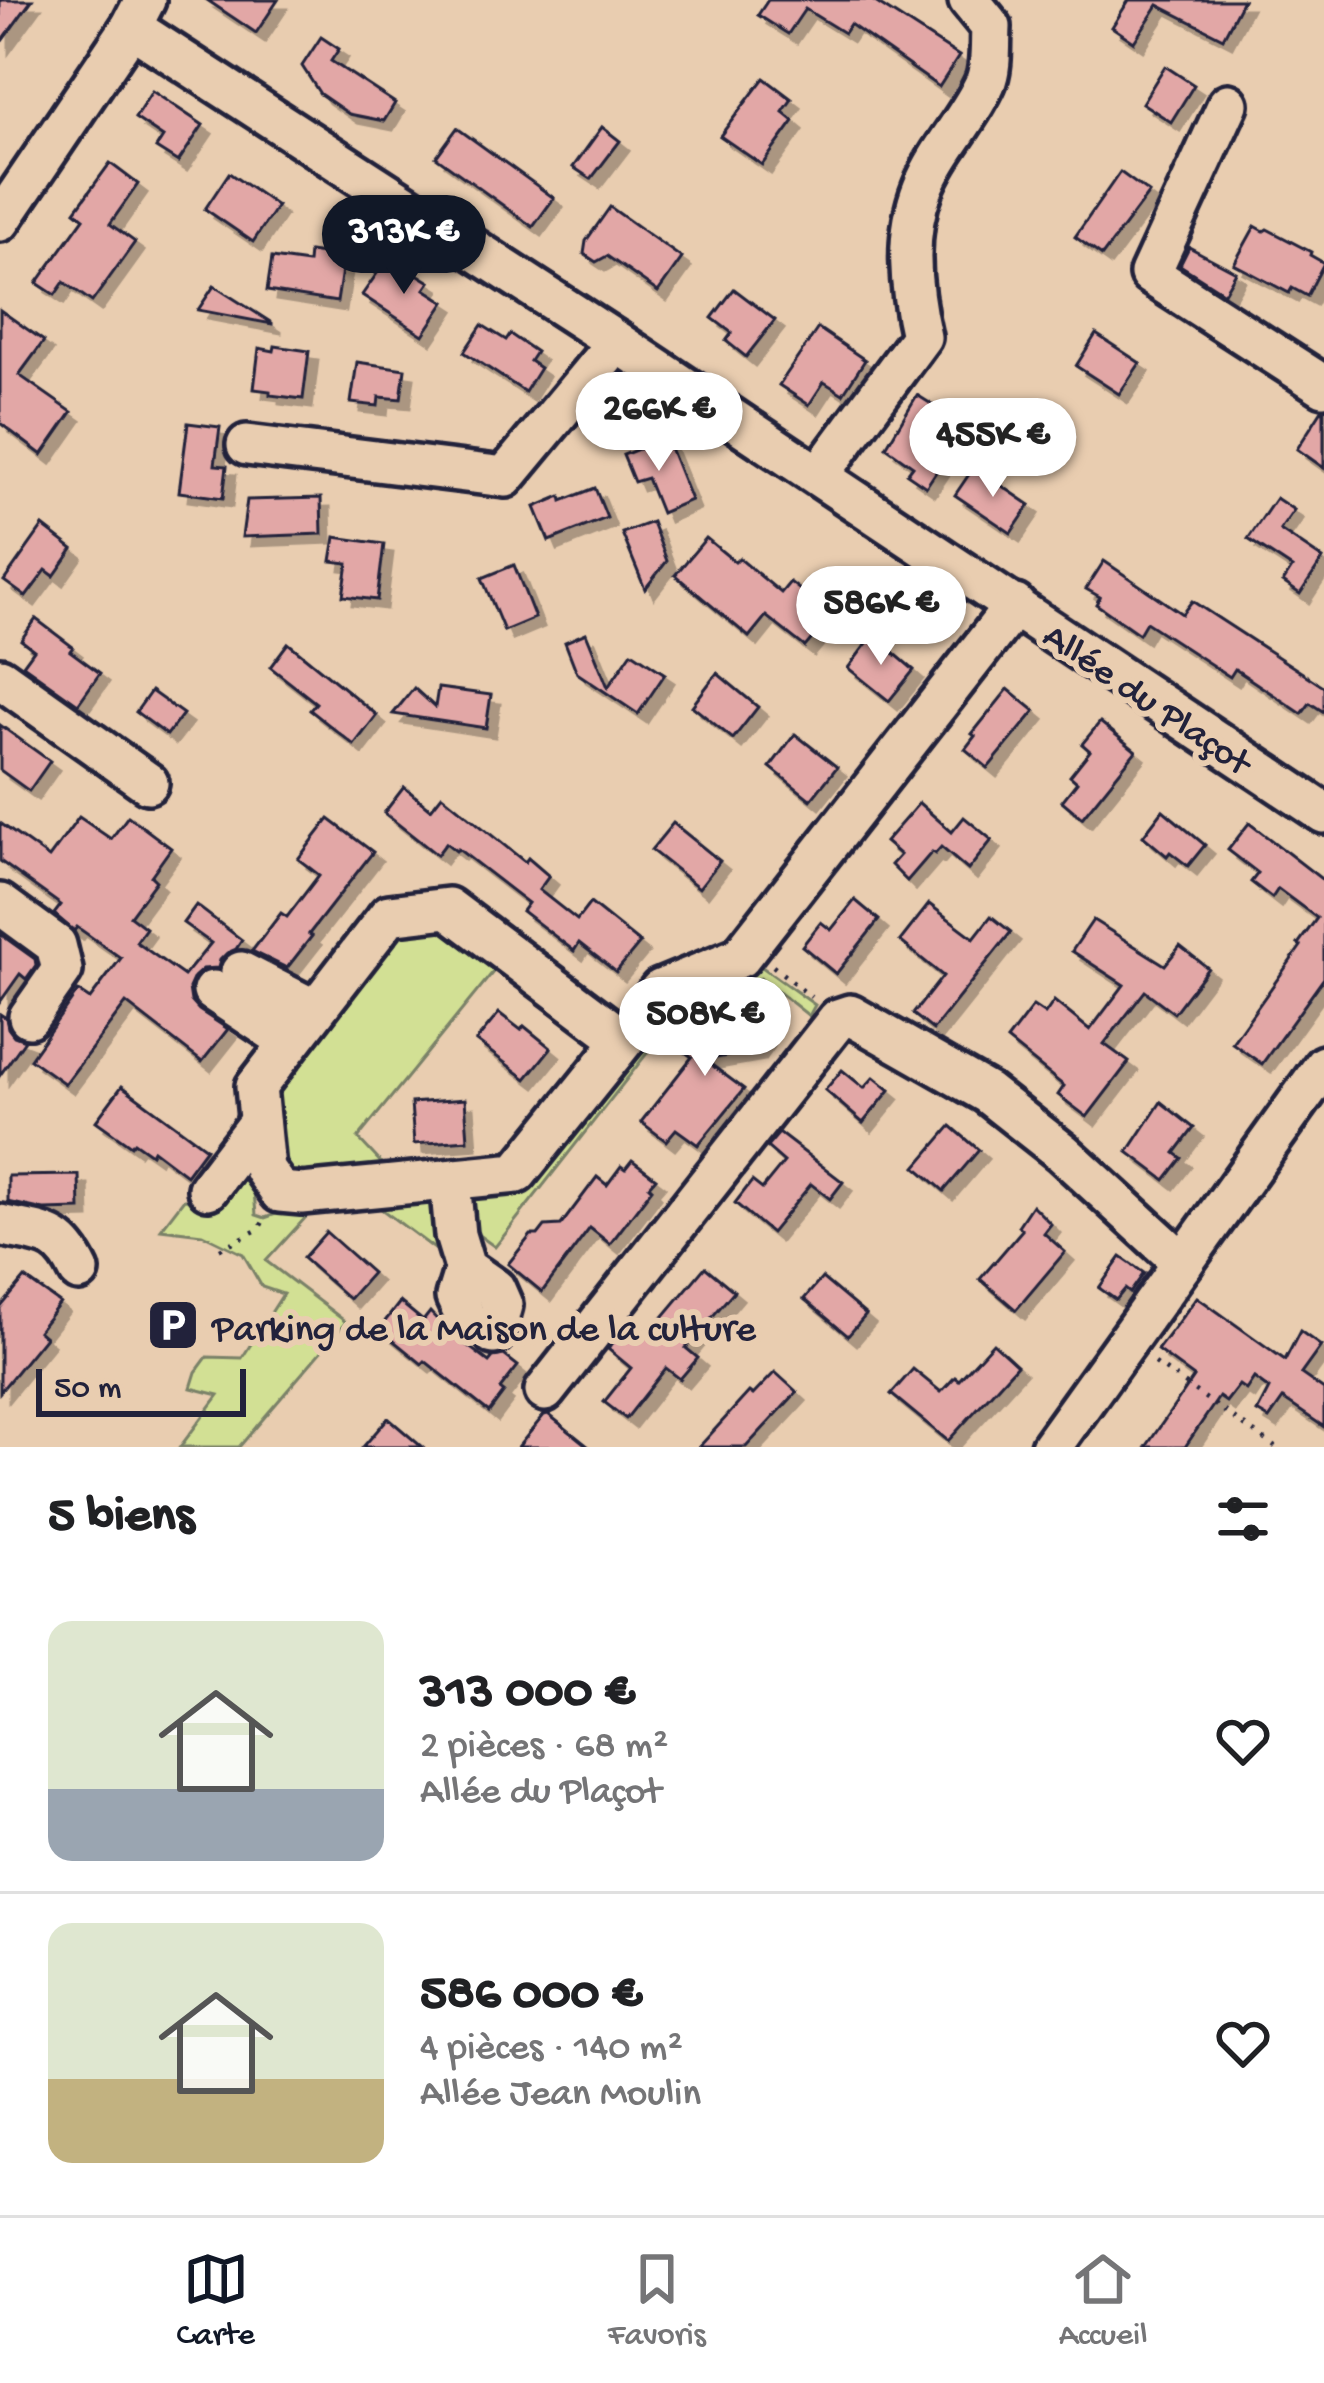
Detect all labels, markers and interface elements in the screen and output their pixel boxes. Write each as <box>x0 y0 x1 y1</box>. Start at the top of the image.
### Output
pin: 313K € <box>306 195 502 297</box>
text: 313K € <box>349 211 459 257</box>
pin: 266K € <box>561 372 757 474</box>
text: 266K € <box>603 388 715 434</box>
pin: 455K € <box>895 398 1091 500</box>
text: 455K € <box>936 414 1050 460</box>
pin: 586K € <box>783 566 979 668</box>
text: 586K € <box>823 582 939 628</box>
street label: Allée du Plaçot <box>1032 615 1260 790</box>
pin: 508K € <box>607 977 803 1079</box>
text: 508K € <box>646 993 764 1039</box>
parking icon: Parking de la Maison de la culture <box>145 1297 201 1353</box>
place label: Parking de la Maison de la culture <box>210 1309 757 1355</box>
scale bar <box>36 1363 246 1416</box>
text: 50 m <box>54 1371 121 1409</box>
icon: filters <box>1210 1486 1276 1552</box>
text: 5 biens <box>48 1489 194 1549</box>
text: 313 000 € <box>420 1665 635 1725</box>
icon: home <box>144 1669 288 1813</box>
icon: heart <box>1210 1708 1276 1774</box>
text: 2 pièces · 68 m² <box>420 1725 668 1771</box>
text: Allée du Plaçot <box>420 1771 661 1817</box>
text: 586 000 € <box>420 1967 642 2027</box>
icon: home <box>144 1971 288 2115</box>
icon: heart <box>1210 2010 1276 2076</box>
text: 4 pièces · 140 m² <box>420 2027 683 2073</box>
text: Allée Jean Moulin <box>420 2073 701 2119</box>
tab: Carte <box>176 2246 255 2356</box>
tab: Favoris <box>608 2246 706 2356</box>
tab: Accueil <box>1059 2246 1148 2356</box>

